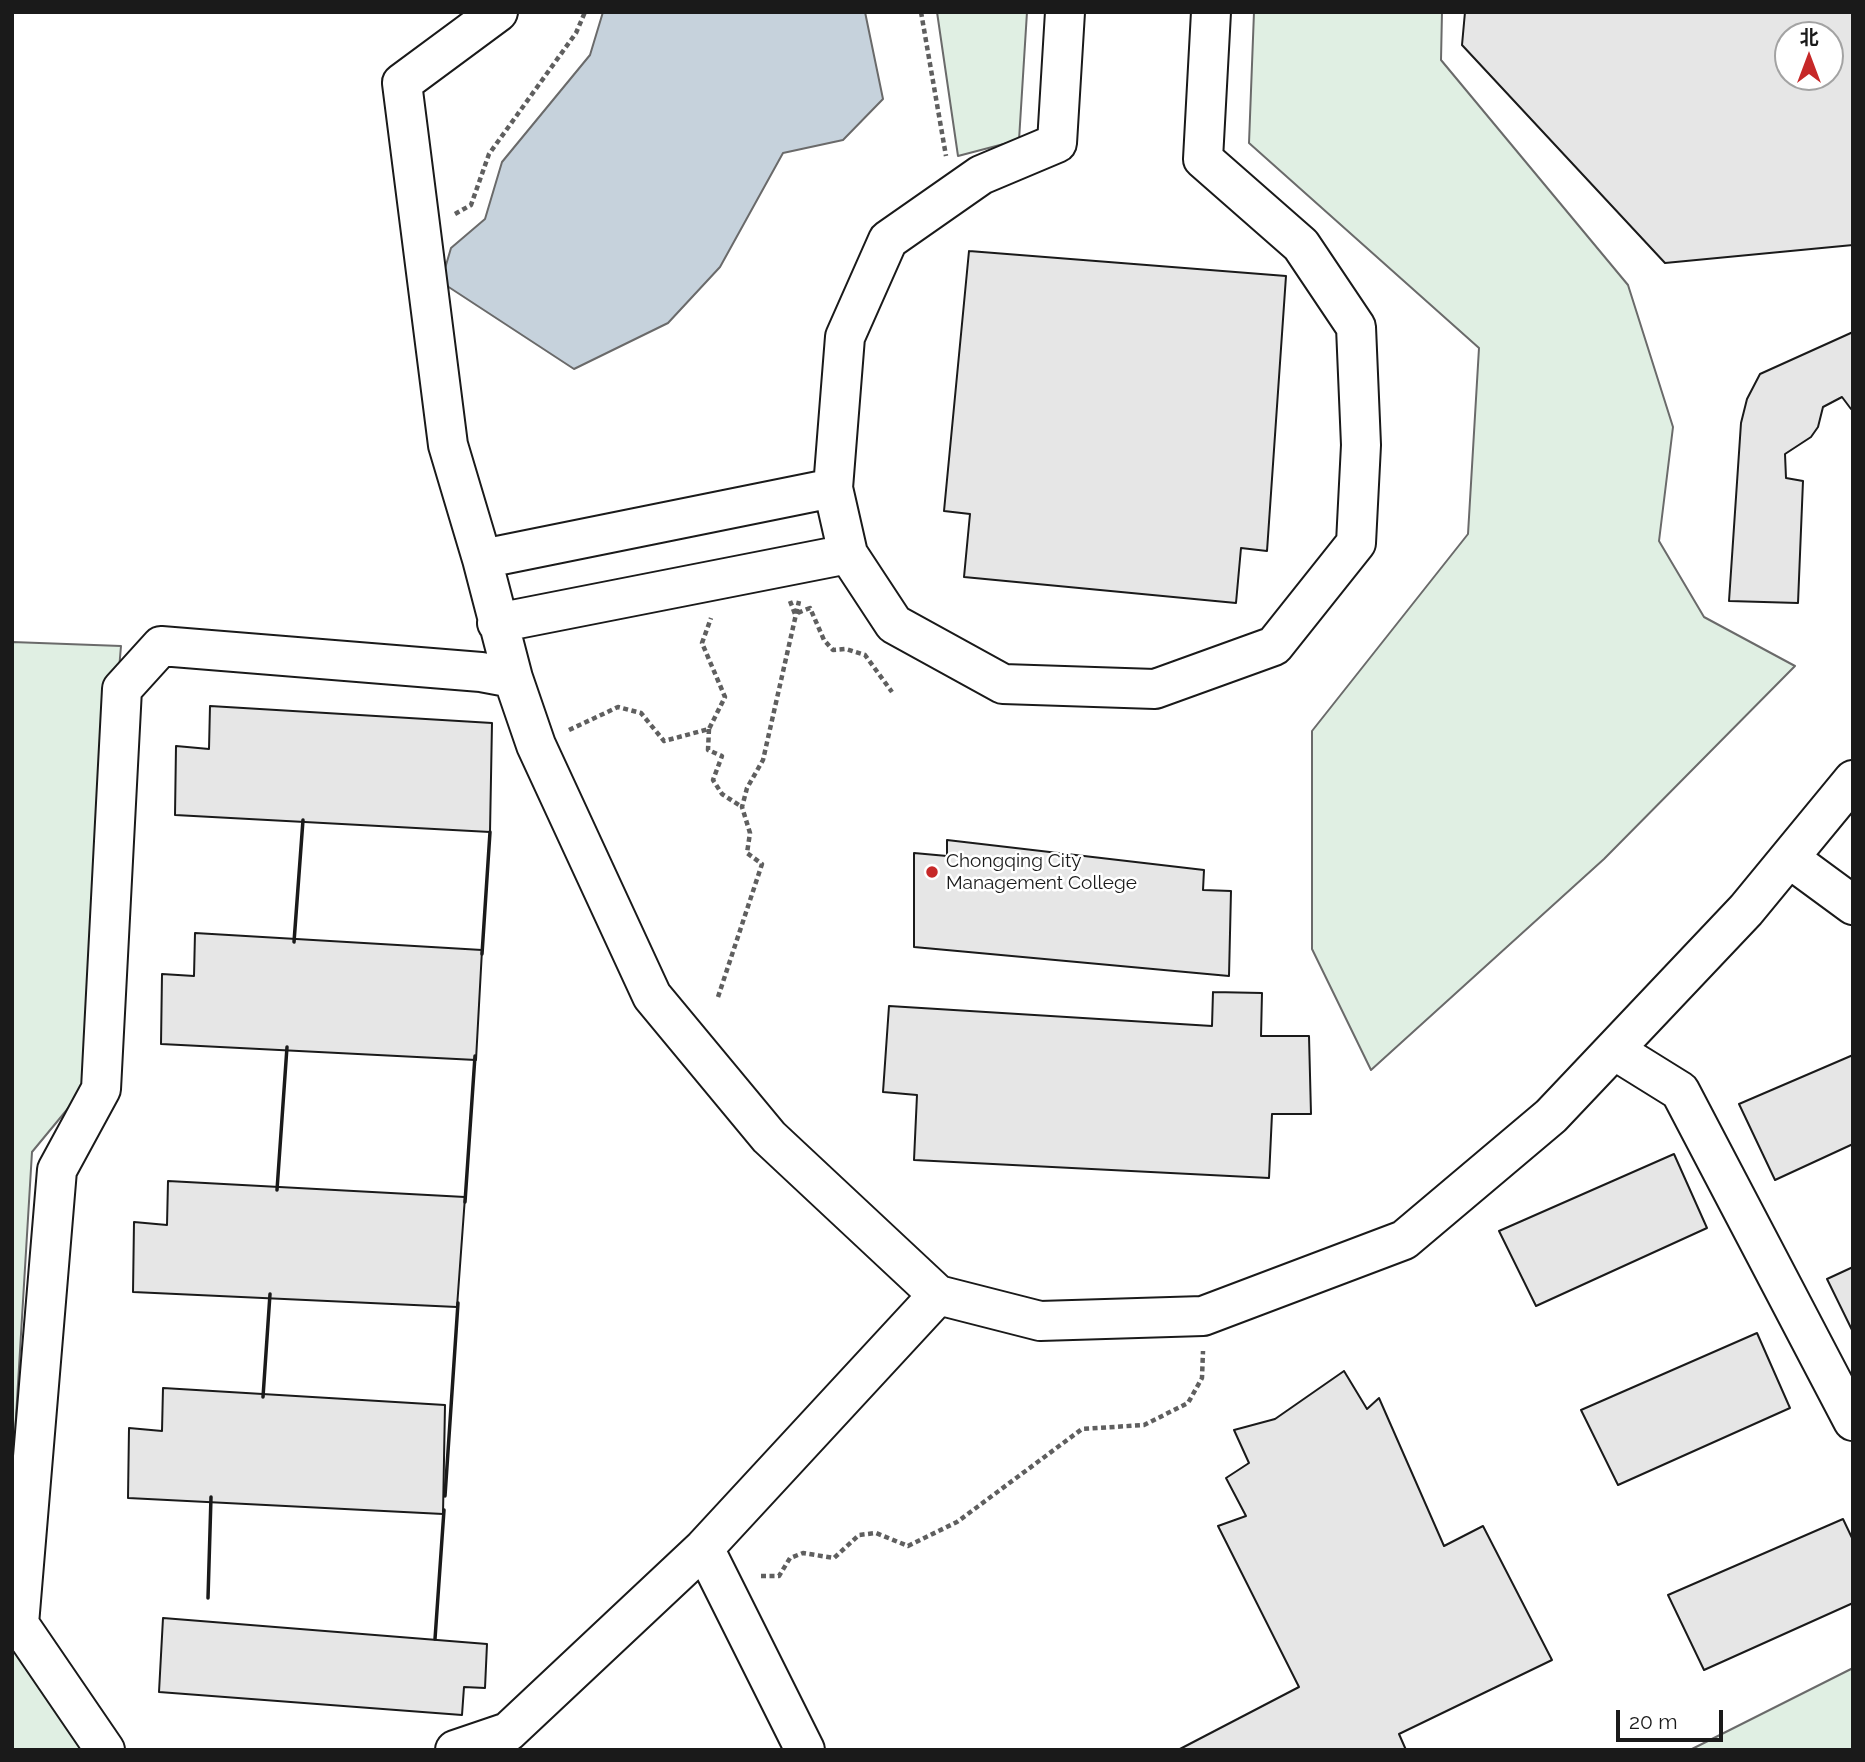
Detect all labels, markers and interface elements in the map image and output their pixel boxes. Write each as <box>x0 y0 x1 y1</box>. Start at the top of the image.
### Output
north arrow <box>1774 21 1844 91</box>
text: 北 <box>1799 26 1819 48</box>
place label: Chongqing City Management College <box>946 850 1137 894</box>
marker: Chongqing City Management College <box>924 864 940 880</box>
scale bar <box>1620 1696 1727 1740</box>
text: 20 m <box>1629 1709 1677 1734</box>

